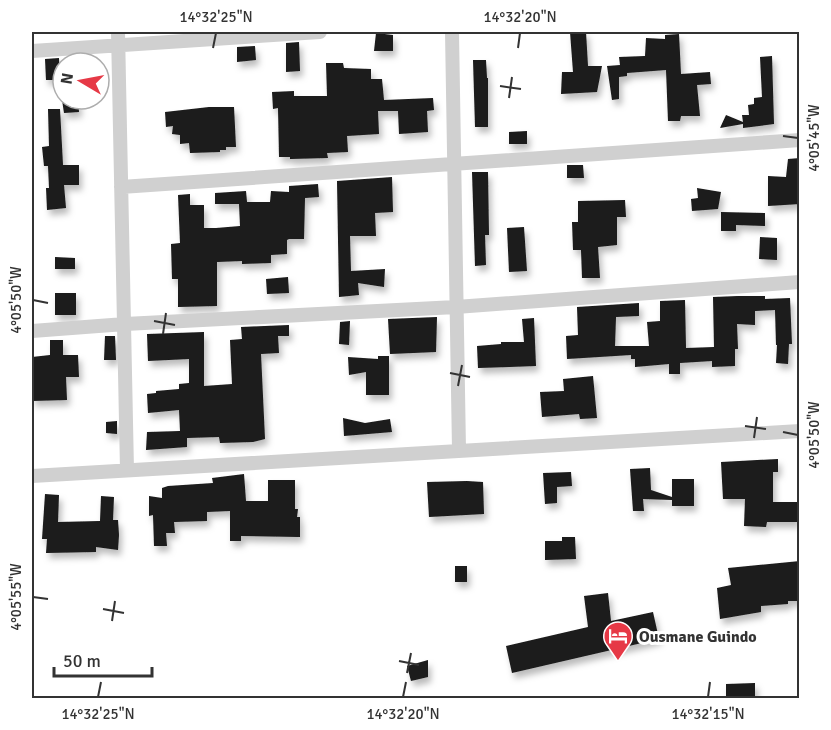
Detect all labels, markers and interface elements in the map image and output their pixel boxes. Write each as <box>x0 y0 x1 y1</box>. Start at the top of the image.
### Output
text: 14°32'25"N <box>179 8 253 26</box>
text: 14°32'20"N <box>483 8 557 26</box>
north arrow <box>51 51 111 111</box>
text: N <box>56 71 78 86</box>
text: 4°05'45"W <box>805 104 823 172</box>
text: 4°05'50"W <box>7 266 25 334</box>
text: 4°05'50"W <box>805 401 823 469</box>
text: 4°05'55"W <box>7 563 25 631</box>
hotel icon: Ousmane Guindo <box>602 620 634 662</box>
place label: Ousmane Guindo <box>639 627 757 647</box>
scale bar <box>54 640 152 678</box>
text: 50 m <box>63 650 101 672</box>
text: 14°32'25"N <box>61 705 135 723</box>
text: 14°32'20"N <box>366 705 440 723</box>
text: 14°32'15"N <box>671 705 745 723</box>

